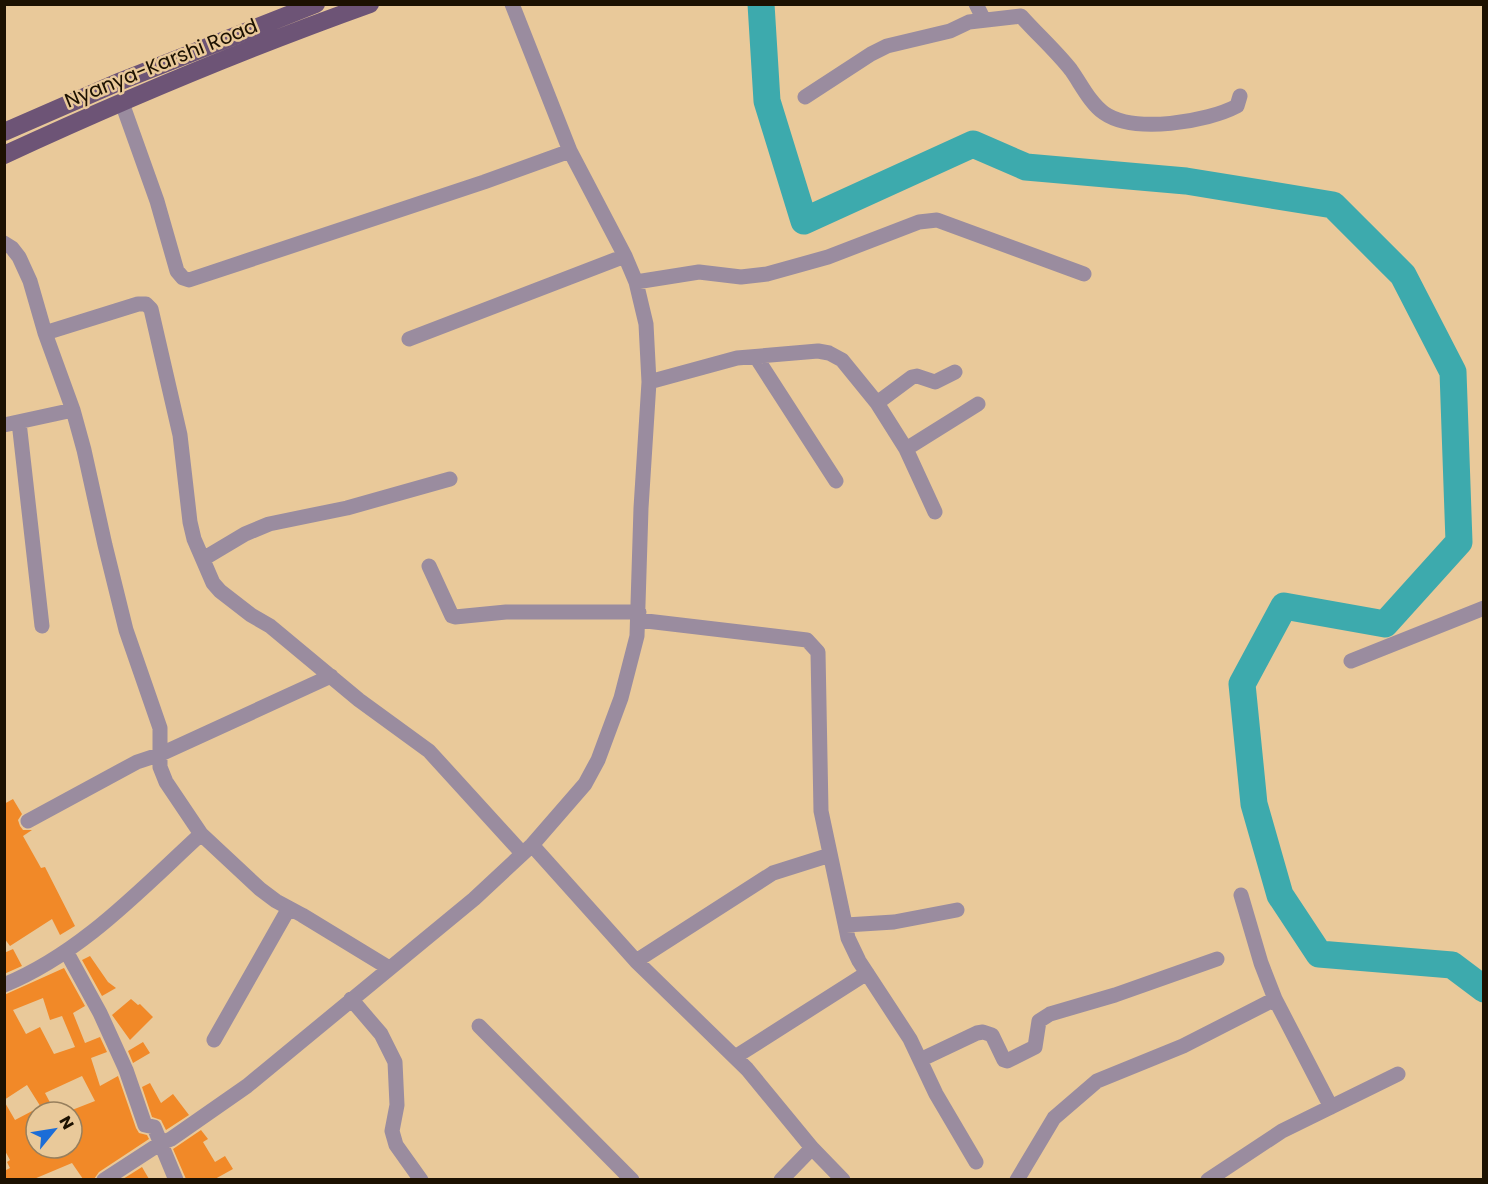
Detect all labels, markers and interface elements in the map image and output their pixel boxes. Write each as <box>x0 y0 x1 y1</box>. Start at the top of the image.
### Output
street label: Nyanya-Karshi Road <box>60 11 262 115</box>
north arrow <box>24 1100 84 1160</box>
text: N <box>54 1112 80 1134</box>

